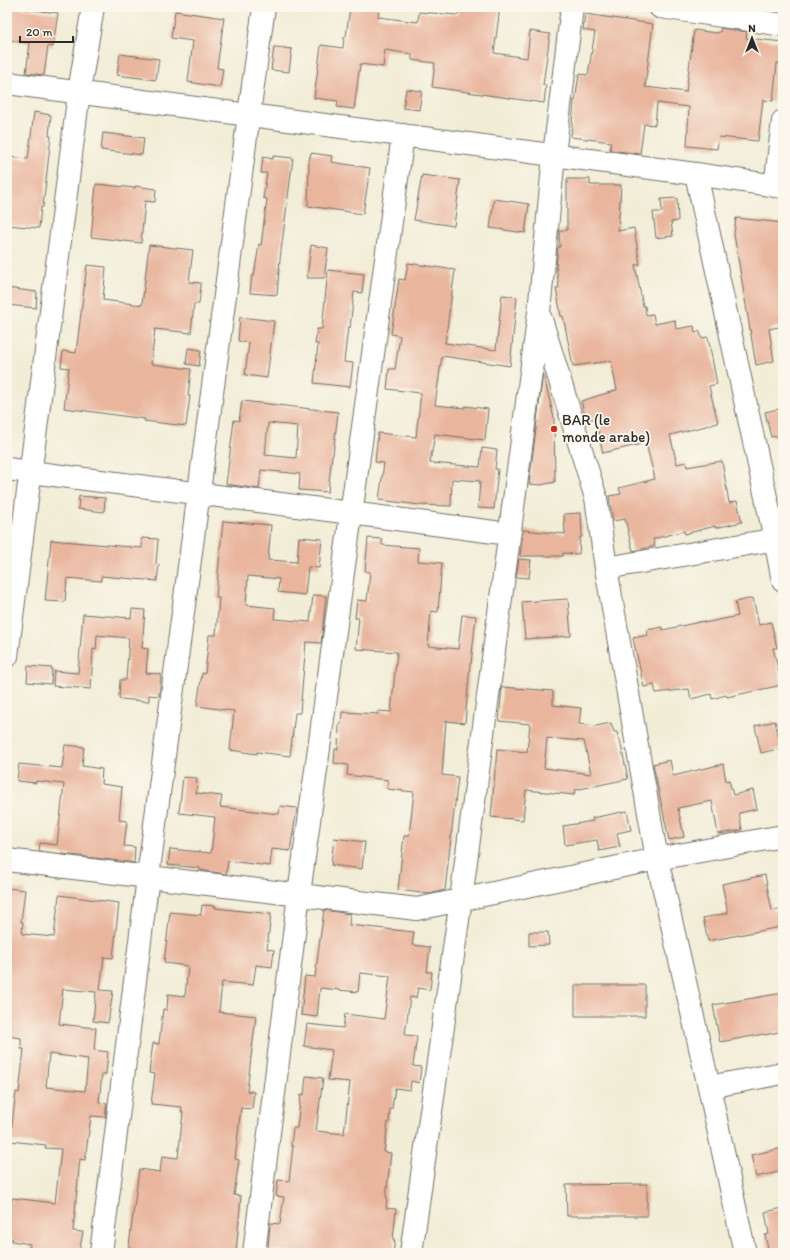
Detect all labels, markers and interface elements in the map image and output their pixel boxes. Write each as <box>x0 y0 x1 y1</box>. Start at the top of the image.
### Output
scale bar <box>20 18 73 44</box>
north arrow <box>732 18 772 58</box>
text: N <box>748 22 756 35</box>
text: 20 m <box>26 25 53 39</box>
place label: BAR (le monde arabe) <box>562 411 650 446</box>
marker: BAR (le monde arabe) <box>549 424 559 434</box>

